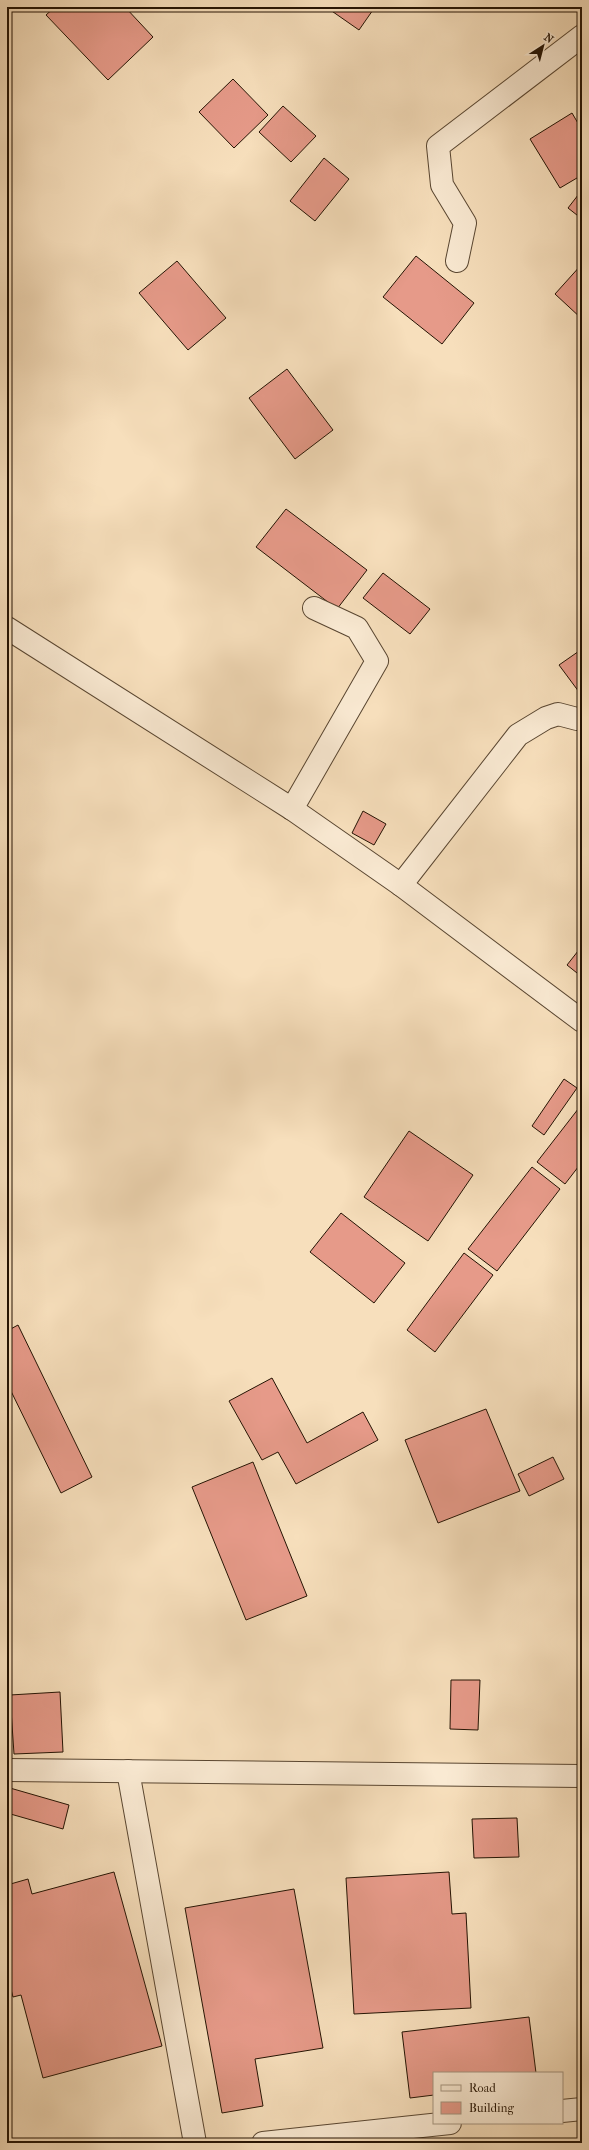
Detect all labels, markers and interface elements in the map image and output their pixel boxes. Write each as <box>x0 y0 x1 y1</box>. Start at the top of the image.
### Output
north arrow <box>523 26 563 66</box>
text: N <box>541 31 556 46</box>
legend <box>433 2072 563 2124</box>
text: Road <box>469 2081 496 2095</box>
text: Building <box>469 2101 514 2115</box>

